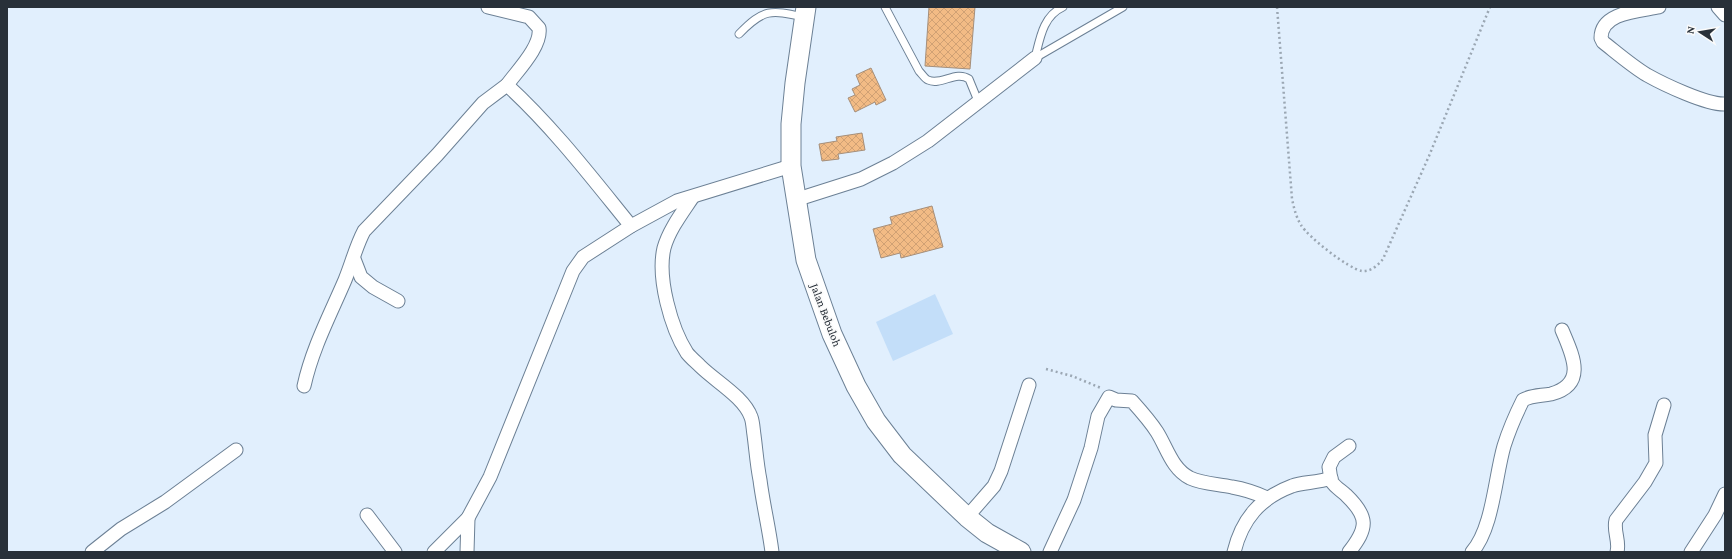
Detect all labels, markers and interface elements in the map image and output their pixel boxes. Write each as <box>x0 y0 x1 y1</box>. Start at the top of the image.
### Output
north arrow <box>1680 12 1720 52</box>
text: N <box>1684 25 1697 35</box>
street label: Jalan Bebuloh <box>807 281 845 349</box>

